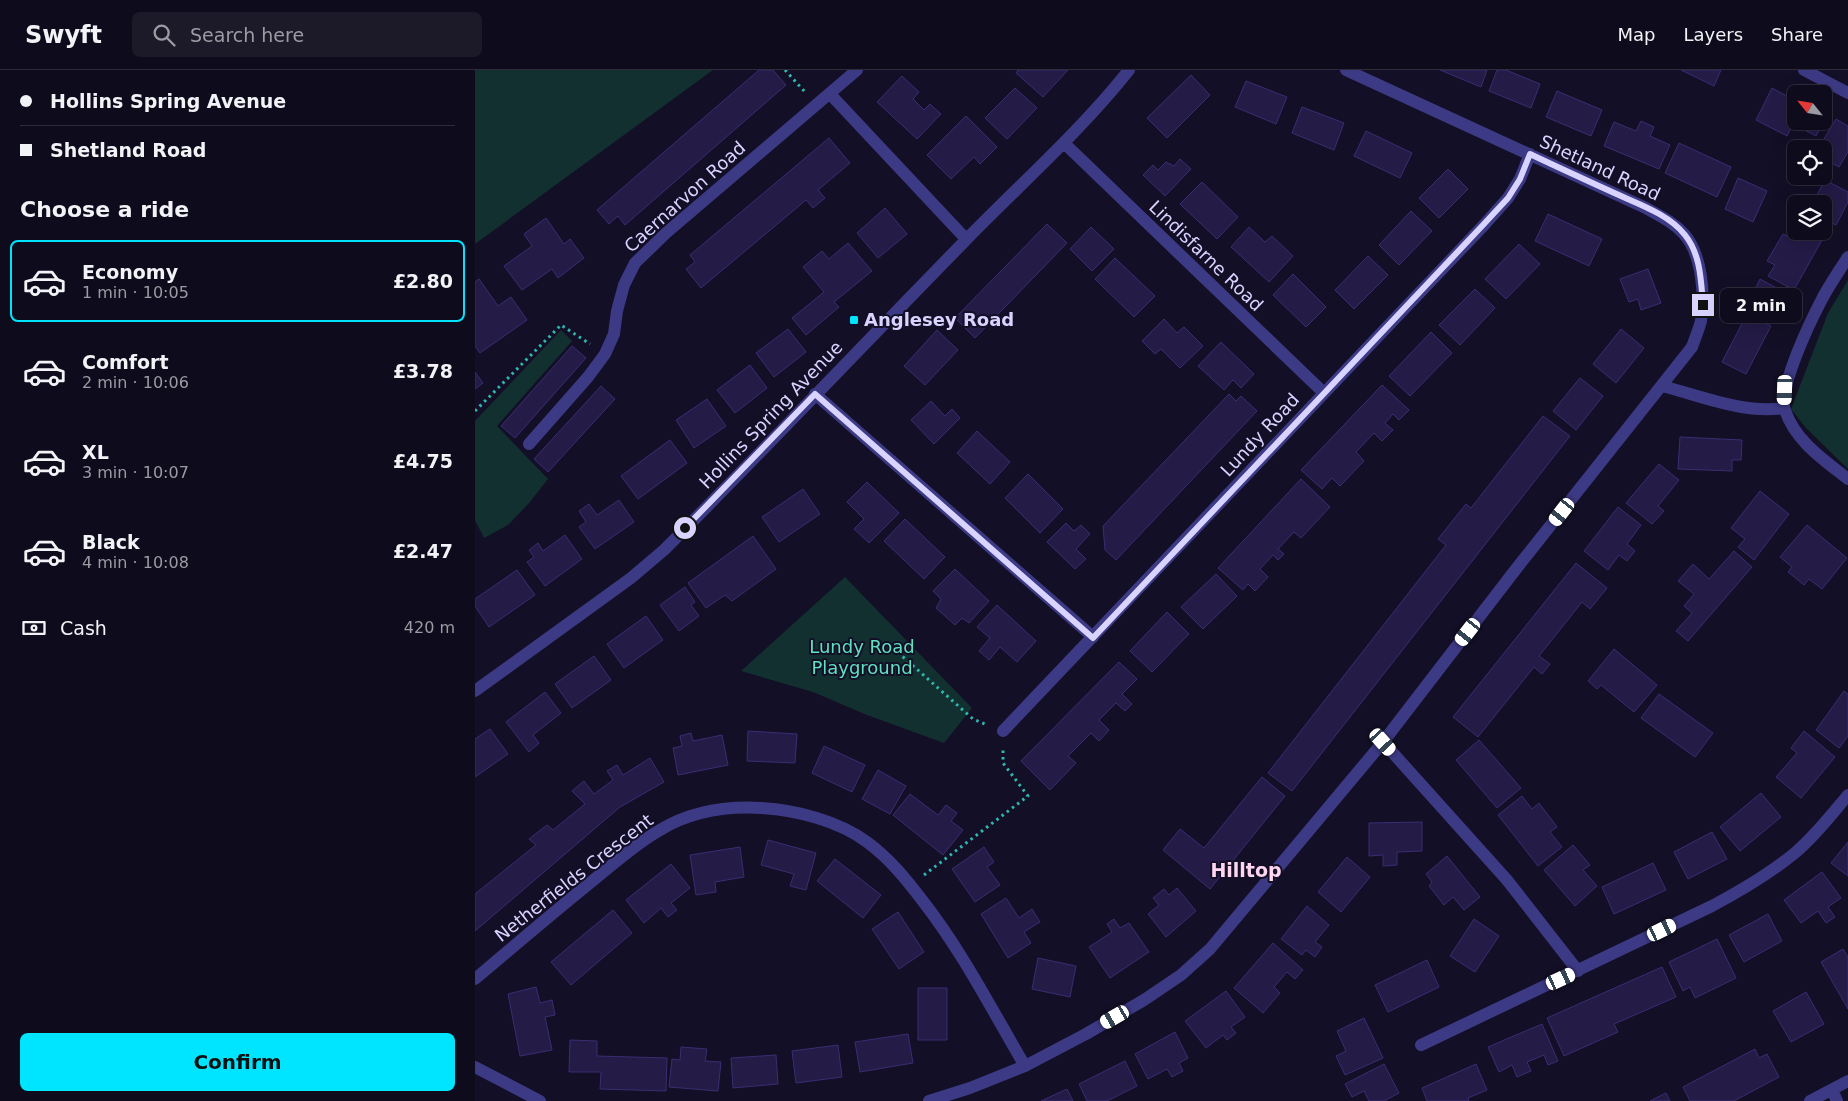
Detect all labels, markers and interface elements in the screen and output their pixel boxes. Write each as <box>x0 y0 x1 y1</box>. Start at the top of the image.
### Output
search box <box>132 12 482 57</box>
text: Swyft <box>25 21 102 49</box>
icon: search <box>150 21 178 49</box>
text: Search here <box>190 24 304 46</box>
text: Map <box>1617 24 1655 45</box>
text: Layers <box>1683 24 1743 45</box>
text: Share <box>1771 24 1823 45</box>
north arrow <box>1787 85 1833 130</box>
map controls <box>1787 85 1832 240</box>
text: Hollins Spring Avenue <box>50 90 286 112</box>
street label: Shetland Road <box>1537 130 1664 205</box>
street label: Caernarvon Road <box>620 137 749 256</box>
text: Shetland Road <box>50 139 206 161</box>
button: locate <box>1787 140 1832 185</box>
button: layers <box>1787 195 1832 240</box>
street label: Lindisfarne Road <box>1145 196 1268 315</box>
text: Choose a ride <box>20 197 189 222</box>
icon: car <box>22 259 67 304</box>
text: Economy <box>82 261 178 283</box>
text: £2.80 <box>393 270 453 292</box>
text: 1 min · 10:05 <box>82 283 189 302</box>
callout: 2 min <box>1721 288 1803 322</box>
route end <box>1692 294 1714 316</box>
text: 2 min <box>1736 296 1786 315</box>
place label: Anglesey Road <box>864 309 1014 330</box>
marker: Anglesey Road <box>848 314 860 326</box>
street label: Hollins Spring Avenue <box>695 337 847 493</box>
icon: car <box>22 349 67 394</box>
text: Comfort <box>82 351 169 373</box>
text: £3.78 <box>393 360 453 382</box>
text: 2 min · 10:06 <box>82 373 189 392</box>
car <box>1776 375 1793 405</box>
street label: Lundy Road <box>1216 389 1303 480</box>
icon: car <box>22 439 67 484</box>
text: XL <box>82 441 109 463</box>
text: £4.75 <box>393 450 453 472</box>
text: 3 min · 10:07 <box>82 463 189 482</box>
car <box>1546 496 1577 528</box>
route start <box>674 517 696 539</box>
icon: car <box>22 529 67 574</box>
text: Black <box>82 531 140 553</box>
text: £2.47 <box>393 540 453 562</box>
text: 4 min · 10:08 <box>82 553 189 572</box>
icon: cash <box>20 614 48 642</box>
car <box>1452 616 1483 648</box>
text: Cash <box>60 617 107 639</box>
text: 420 m <box>404 618 455 637</box>
park label: Lundy Road Playground <box>809 636 915 678</box>
car <box>1367 726 1398 758</box>
street label: Netherfields Crescent <box>490 809 657 946</box>
district label: Hilltop <box>1210 859 1282 881</box>
car <box>1645 917 1678 943</box>
car <box>1544 966 1577 992</box>
car <box>1098 1003 1131 1031</box>
button: Confirm <box>20 1033 455 1091</box>

